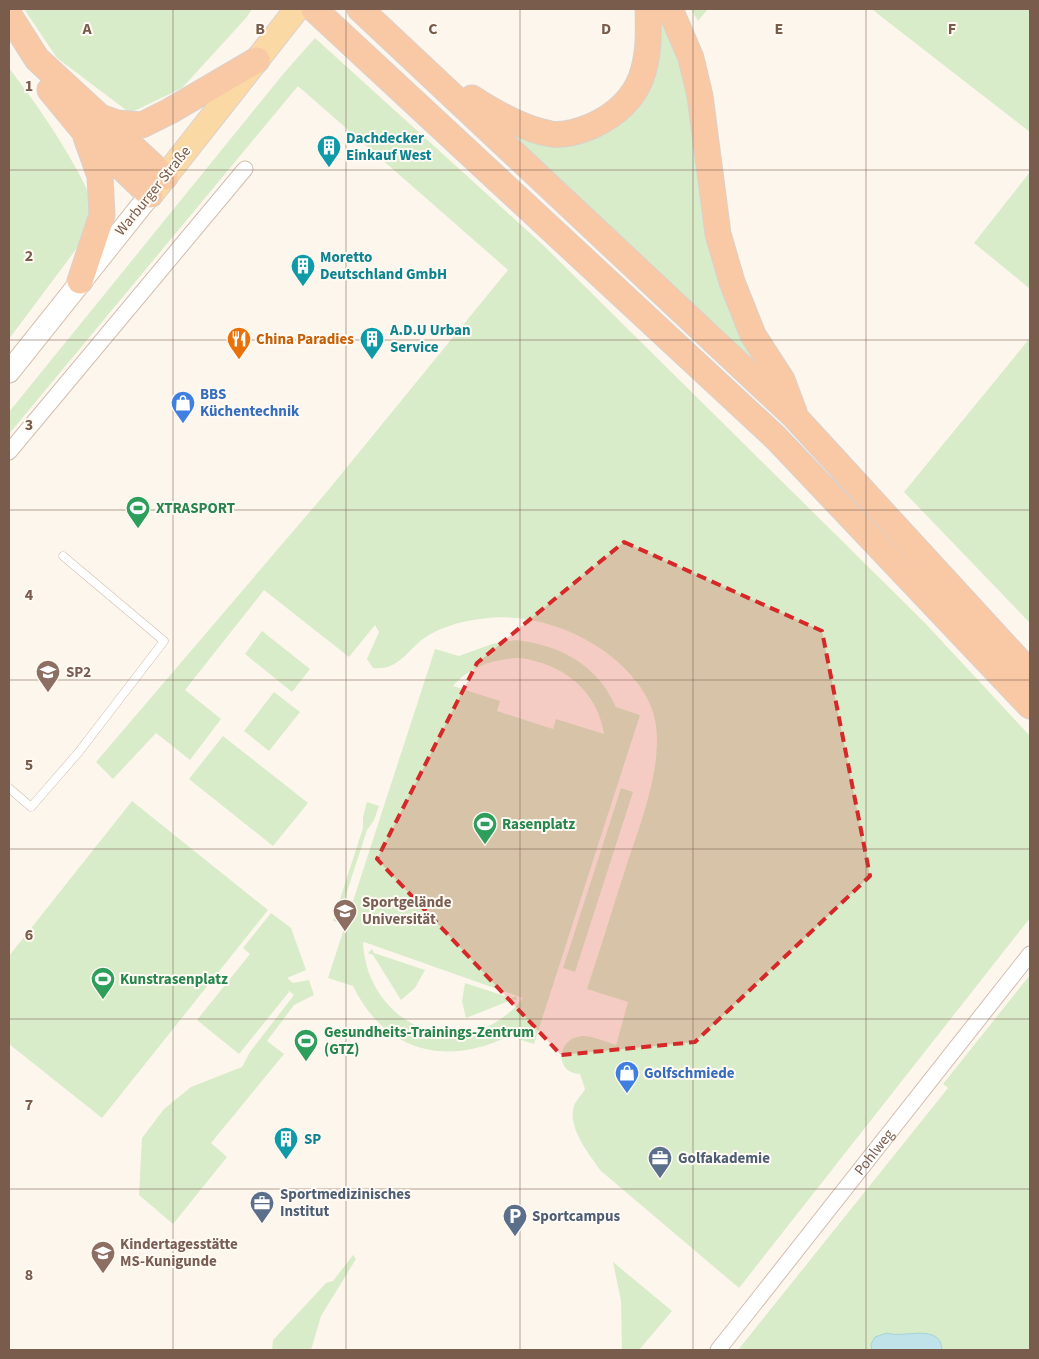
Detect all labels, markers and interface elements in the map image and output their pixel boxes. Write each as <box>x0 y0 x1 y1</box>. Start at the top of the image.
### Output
text: A <box>81 18 92 40</box>
text: B <box>255 18 265 40</box>
text: C <box>428 18 438 40</box>
text: D <box>601 18 611 40</box>
text: E <box>775 18 783 40</box>
text: F <box>948 18 956 40</box>
text: 1 <box>25 75 33 97</box>
place label: Dachdecker Einkauf West <box>346 128 432 166</box>
building icon: Dachdecker Einkauf West <box>316 134 342 168</box>
street label: Warburger Straße <box>110 142 196 240</box>
text: 2 <box>25 245 33 267</box>
place label: Moretto Deutschland GmbH <box>320 247 447 285</box>
building icon: Moretto Deutschland GmbH <box>290 253 316 287</box>
place label: A.D.U Urban Service <box>389 320 471 358</box>
restaurant icon: China Paradies <box>226 326 252 360</box>
building icon: A.D.U Urban Service <box>359 326 385 360</box>
place label: China Paradies <box>256 329 354 350</box>
place label: BBS Küchentechnik <box>200 384 300 422</box>
shop icon: BBS Küchentechnik <box>170 390 196 424</box>
text: 3 <box>25 414 33 436</box>
sports icon: XTRASPORT <box>125 495 151 529</box>
place label: XTRASPORT <box>156 498 235 519</box>
text: 4 <box>25 584 34 606</box>
school or university icon: SP2 <box>35 659 61 693</box>
place label: SP2 <box>66 662 91 683</box>
text: 5 <box>25 754 33 776</box>
sports icon: Rasenplatz <box>472 811 498 845</box>
place label: Rasenplatz <box>502 814 575 835</box>
place label: Sportgelände Universität <box>362 892 452 930</box>
school or university icon: Sportgelände Universität <box>332 898 358 932</box>
text: 6 <box>25 924 33 946</box>
sports icon: Kunstrasenplatz <box>90 966 116 1000</box>
place label: Kunstrasenplatz <box>120 969 228 990</box>
place label: Gesundheits-Trainings-Zentrum (GTZ) <box>324 1022 534 1060</box>
sports icon: Gesundheits-Trainings-Zentrum (GTZ) <box>293 1028 319 1062</box>
shop icon: Golfschmiede <box>614 1060 640 1094</box>
place label: Golfschmiede <box>644 1063 735 1084</box>
text: 7 <box>25 1094 33 1116</box>
street label: Pohlweg <box>849 1124 899 1180</box>
building icon: SP <box>273 1126 299 1160</box>
place label: SP <box>304 1129 321 1150</box>
office icon: Golfakademie <box>647 1145 673 1179</box>
place label: Golfakademie <box>678 1148 770 1169</box>
place label: Sportmedizinisches Institut <box>280 1184 411 1222</box>
office icon: Sportmedizinisches Institut <box>249 1190 275 1224</box>
parking icon: Sportcampus <box>502 1203 528 1237</box>
place label: Sportcampus <box>532 1206 620 1227</box>
place label: Kindertagesstätte MS-Kunigunde <box>120 1234 238 1272</box>
school or university icon: Kindertagesstätte MS-Kunigunde <box>90 1240 116 1274</box>
text: 8 <box>25 1264 33 1286</box>

